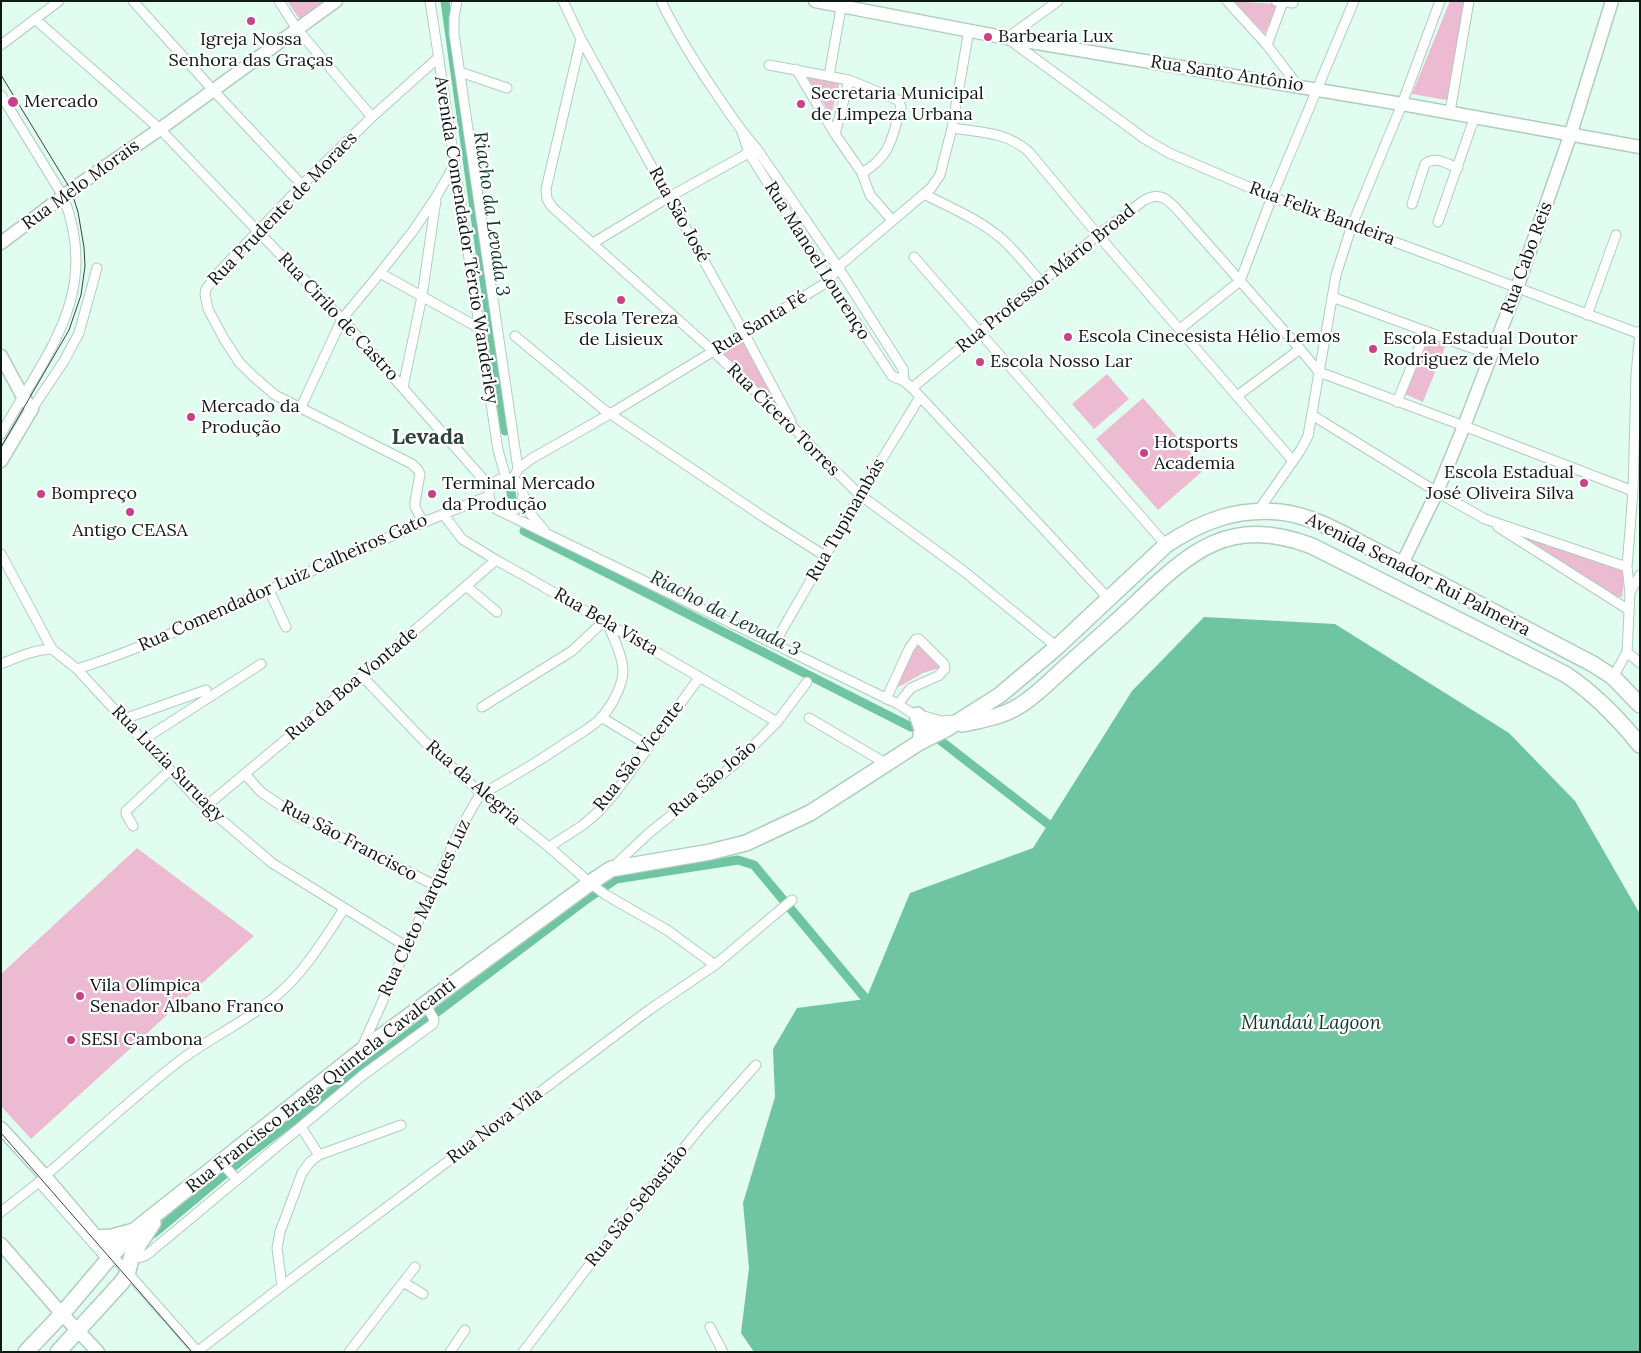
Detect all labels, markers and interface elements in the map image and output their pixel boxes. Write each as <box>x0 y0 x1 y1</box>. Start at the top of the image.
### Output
marker: Igreja Nossa Senhora das Graças <box>245 15 257 27</box>
place label: Barbearia Lux <box>998 26 1113 48</box>
place label: Igreja Nossa Senhora das Graças <box>169 29 333 72</box>
marker: Barbearia Lux <box>982 31 994 43</box>
street label: Rua Santo Antônio <box>1149 51 1305 97</box>
street label: Avenida Comendador Tércio Wanderley <box>429 74 503 406</box>
place label: Secretaria Municipal de Limpeza Urbana <box>811 83 984 126</box>
place label: Mercado <box>24 91 98 113</box>
marker: Mercado <box>6 95 20 109</box>
marker: Secretaria Municipal de Limpeza Urbana <box>795 98 807 110</box>
street label: Rua Prudente de Moraes <box>204 128 362 290</box>
water label: Riacho da Levada 3 <box>468 130 514 298</box>
street label: Rua Melo Morais <box>18 135 144 235</box>
street label: Rua São José <box>644 163 714 267</box>
street label: Rua Manoel Lourenço <box>759 178 875 344</box>
street label: Rua Felix Bandeira <box>1246 178 1398 250</box>
street label: Rua Cabo Reis <box>1497 199 1557 317</box>
street label: Rua Professor Mário Broad <box>952 200 1140 358</box>
street label: Rua Cirilo de Castro <box>273 248 403 386</box>
street label: Rua Santa Fé <box>709 286 811 360</box>
marker: Escola Tereza de Lisieux <box>615 294 627 306</box>
place label: Escola Tereza de Lisieux <box>564 308 678 350</box>
place label: Escola Cinecesista Hélio Lemos <box>1078 326 1340 348</box>
place label: Escola Estadual Doutor Rodriguez de Melo <box>1383 328 1578 370</box>
marker: Escola Cinecesista Hélio Lemos <box>1062 331 1074 343</box>
marker: Escola Estadual Doutor Rodriguez de Melo <box>1367 343 1379 355</box>
place label: Escola Nosso Lar <box>990 351 1132 373</box>
marker: Escola Nosso Lar <box>974 356 986 368</box>
street label: Rua Cícero Torres <box>722 359 844 481</box>
place label: Mercado da Produção <box>201 396 300 438</box>
marker: Mercado da Produção <box>185 411 197 423</box>
district label: Levada <box>391 425 465 451</box>
place label: Hotsports Academia <box>1154 432 1238 474</box>
marker: Hotsports Academia <box>1138 447 1150 459</box>
street label: Rua Tupinambás <box>802 455 890 585</box>
place label: Escola Estadual José Oliveira Silva <box>1426 462 1574 504</box>
place label: Terminal Mercado da Produção <box>442 473 595 516</box>
marker: Escola Estadual José Oliveira Silva <box>1578 477 1590 489</box>
place label: Bompreço <box>51 483 137 505</box>
marker: Bompreço <box>35 488 47 500</box>
marker: Terminal Mercado da Produção <box>426 488 438 500</box>
marker: Antigo CEASA <box>124 506 136 518</box>
street label: Rua Comendador Luiz Calheiros Gato <box>135 509 431 657</box>
street label: Avenida Senador Rui Palmeira <box>1302 509 1534 641</box>
place label: Antigo CEASA <box>72 520 188 542</box>
water label: Riacho da Levada 3 <box>646 566 804 662</box>
street label: Rua Bela Vista <box>550 583 662 661</box>
street label: Rua da Boa Vontade <box>282 622 422 746</box>
street label: Rua São Vicente <box>589 697 689 815</box>
street label: Rua Luzia Suruagy <box>107 701 229 827</box>
street label: Rua da Alegria <box>421 736 525 830</box>
street label: Rua São João <box>665 736 761 822</box>
street label: Rua São Francisco <box>277 796 421 886</box>
street label: Rua Cleto Marques Luz <box>374 816 476 1000</box>
street label: Rua Francisco Braga Quintela Cavalcanti <box>182 974 460 1198</box>
place label: Vila Olímpica Senador Albano Franco <box>90 975 284 1018</box>
marker: Vila Olímpica Senador Albano Franco <box>74 990 86 1002</box>
water label: Mundaú Lagoon <box>1241 1013 1381 1035</box>
place label: SESI Cambona <box>81 1029 203 1051</box>
marker: SESI Cambona <box>65 1034 77 1046</box>
street label: Rua Nova Vila <box>443 1083 547 1169</box>
street label: Rua São Sebastião <box>581 1141 693 1271</box>

